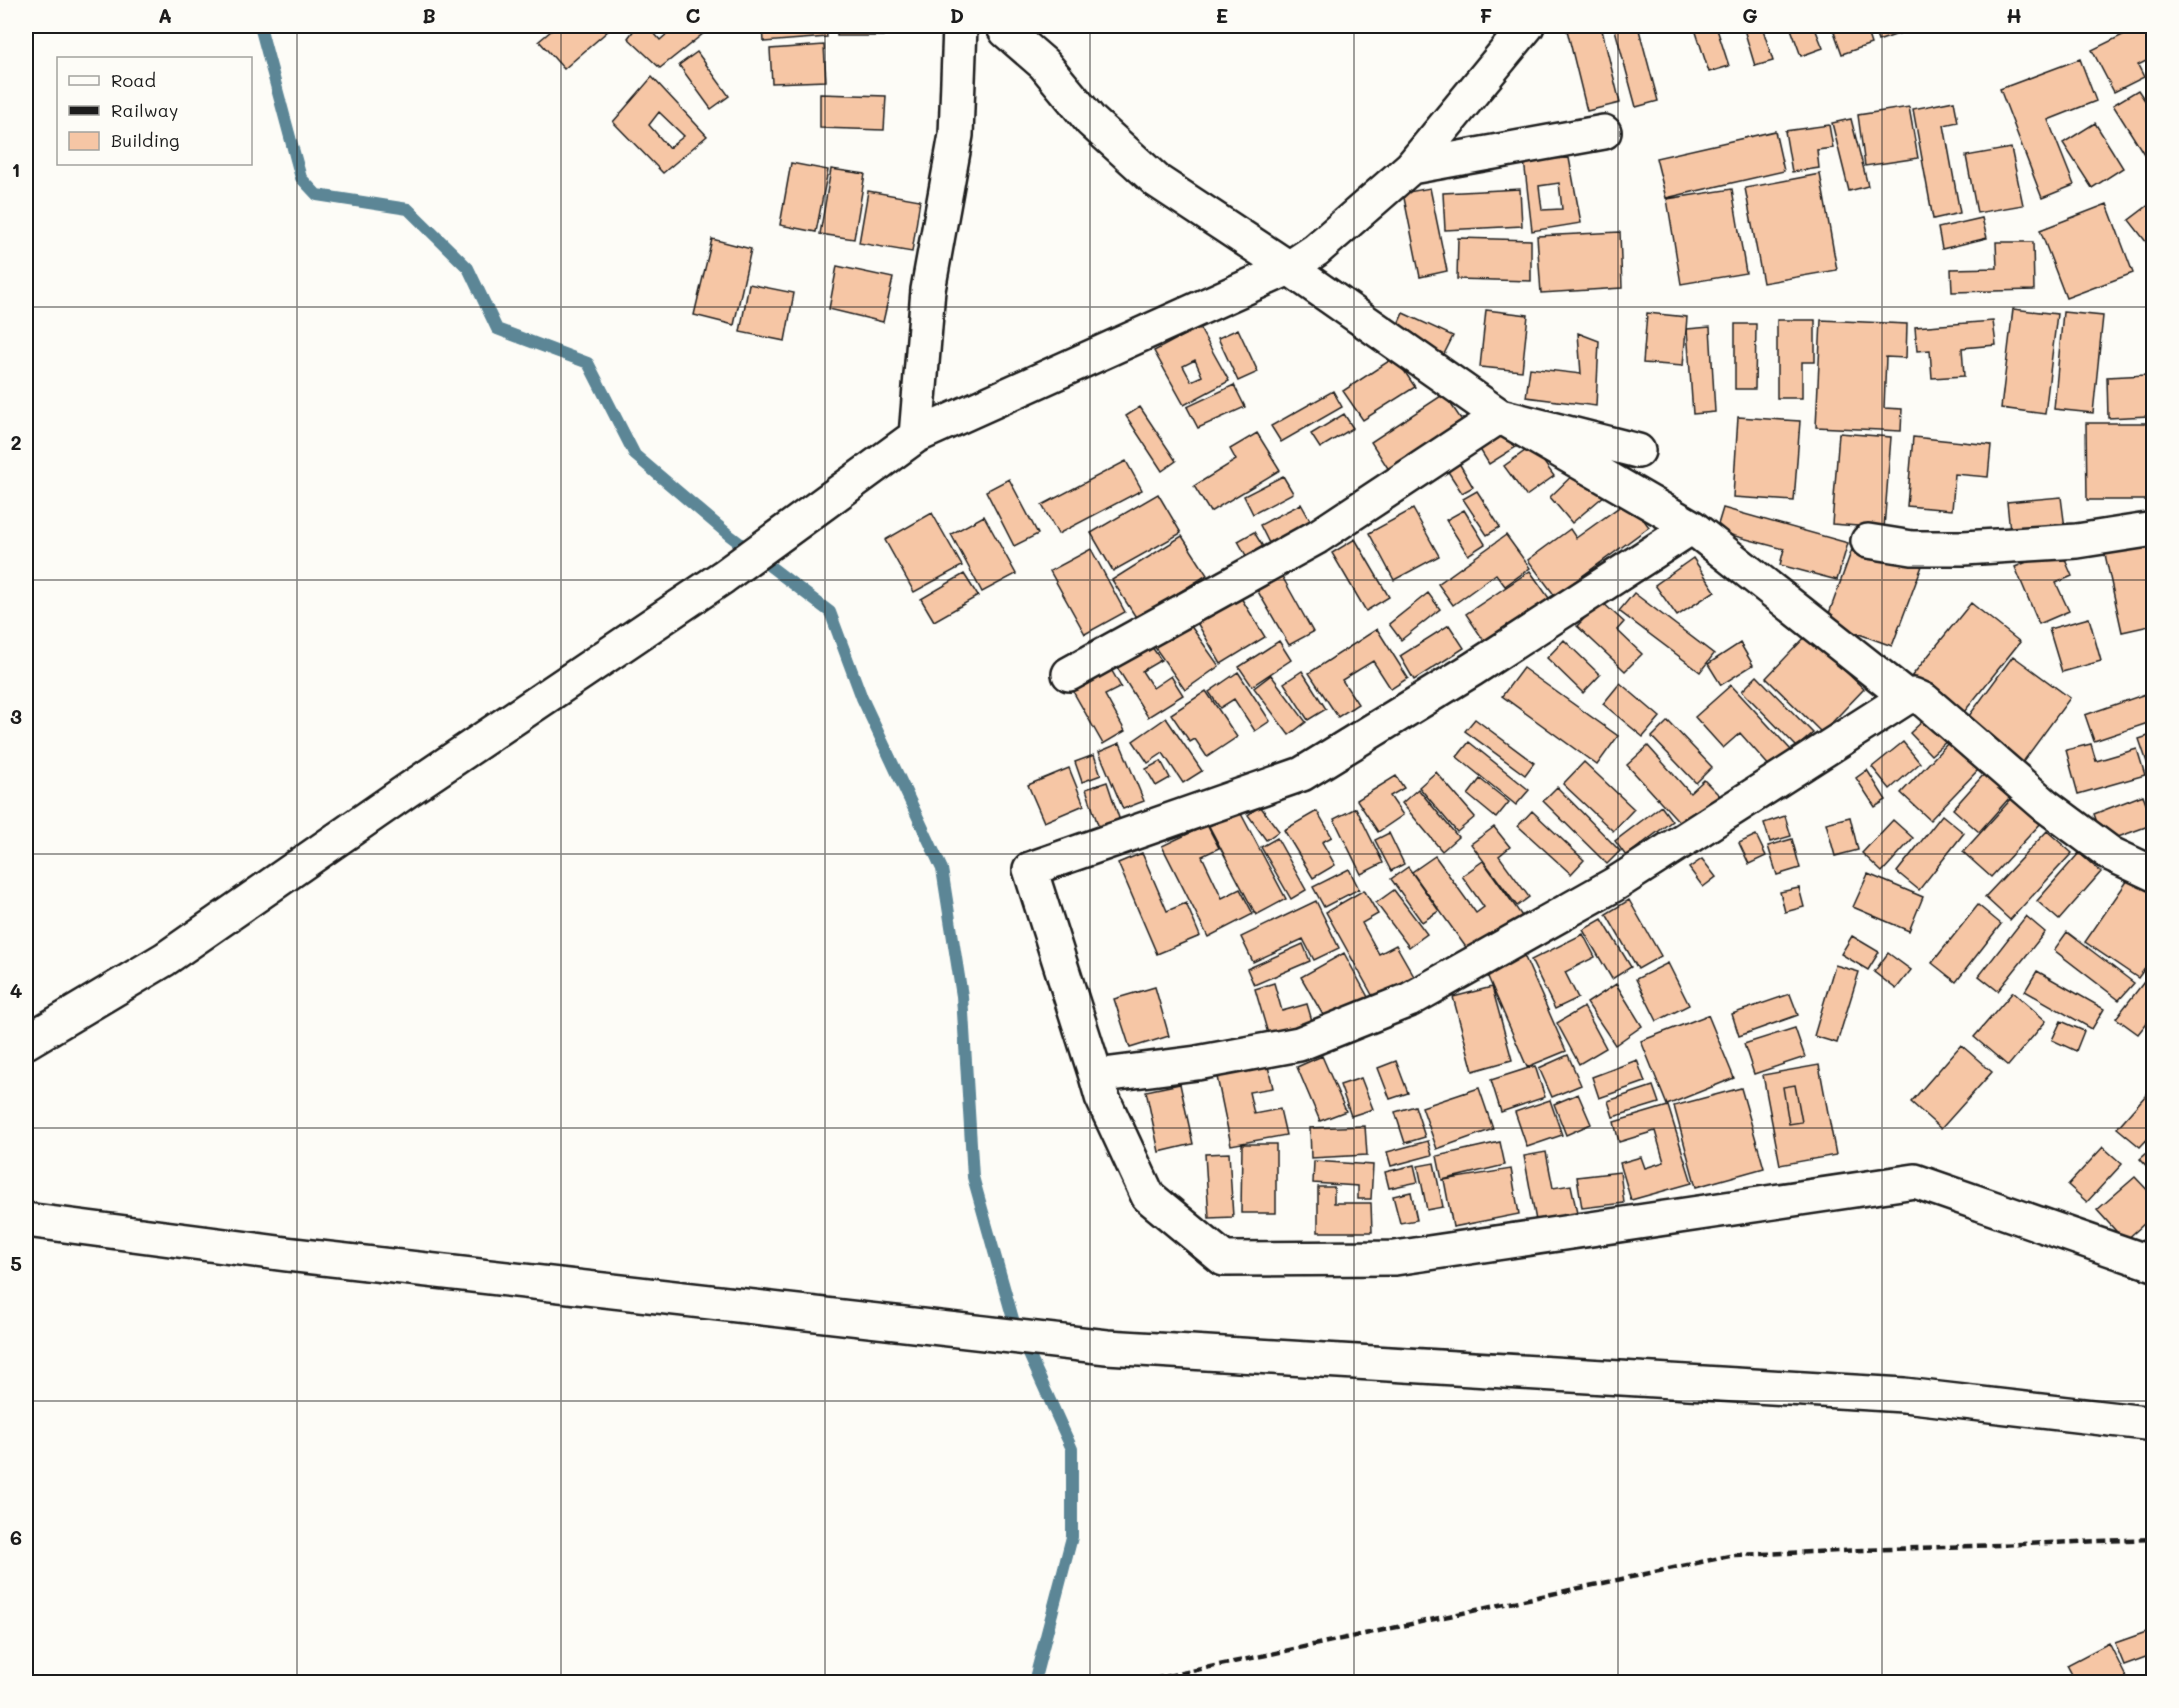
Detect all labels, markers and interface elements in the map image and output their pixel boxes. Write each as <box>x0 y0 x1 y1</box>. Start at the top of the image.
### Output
text: A <box>158 2 172 28</box>
text: B <box>422 2 436 28</box>
text: C <box>686 2 701 28</box>
text: D <box>950 2 964 28</box>
text: E <box>1216 2 1228 28</box>
text: F <box>1480 2 1493 28</box>
text: G <box>1742 2 1758 28</box>
text: H <box>2006 2 2022 28</box>
legend <box>57 57 252 165</box>
text: Road <box>111 68 156 92</box>
text: Railway <box>111 98 178 122</box>
text: Building <box>111 128 179 152</box>
text: 1 <box>12 156 20 182</box>
text: 2 <box>10 429 22 455</box>
text: 3 <box>10 703 22 729</box>
text: 4 <box>10 977 23 1003</box>
text: 5 <box>10 1250 22 1276</box>
text: 6 <box>10 1524 22 1550</box>

